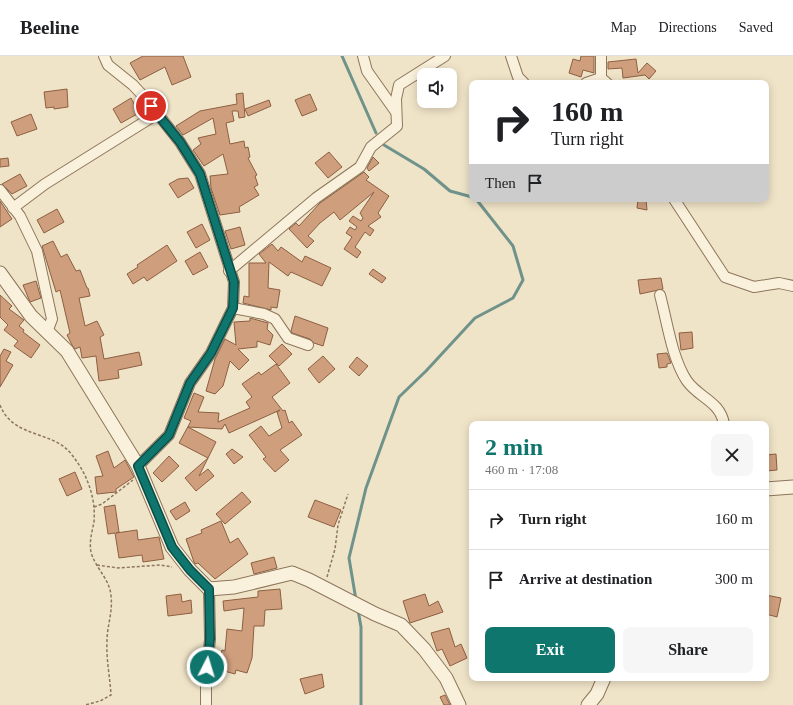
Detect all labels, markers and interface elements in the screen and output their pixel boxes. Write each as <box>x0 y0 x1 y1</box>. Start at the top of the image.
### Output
text: Beeline <box>20 17 79 38</box>
text: Map <box>611 20 636 35</box>
text: Directions <box>658 20 717 35</box>
text: Saved <box>739 20 773 35</box>
map controls <box>417 68 457 108</box>
button: sound <box>417 68 457 108</box>
pin <box>134 89 168 123</box>
icon: arrive <box>140 95 162 117</box>
icon: right <box>485 96 537 148</box>
text: 160 m <box>551 96 623 127</box>
text: Turn right <box>551 129 624 149</box>
icon: arrive <box>524 172 546 194</box>
text: Then <box>485 175 516 191</box>
text: 2 min <box>485 434 543 460</box>
button: close <box>711 434 753 476</box>
text: 460 m · 17:08 <box>485 462 558 477</box>
icon: right <box>485 509 507 531</box>
text: Turn right <box>519 511 586 527</box>
text: 160 m <box>715 511 753 527</box>
icon: arrive <box>485 569 507 591</box>
text: Arrive at destination <box>519 571 652 587</box>
text: 300 m <box>715 571 753 587</box>
button: Exit <box>485 627 615 673</box>
button: Share <box>623 627 753 673</box>
position arrow <box>186 646 228 688</box>

